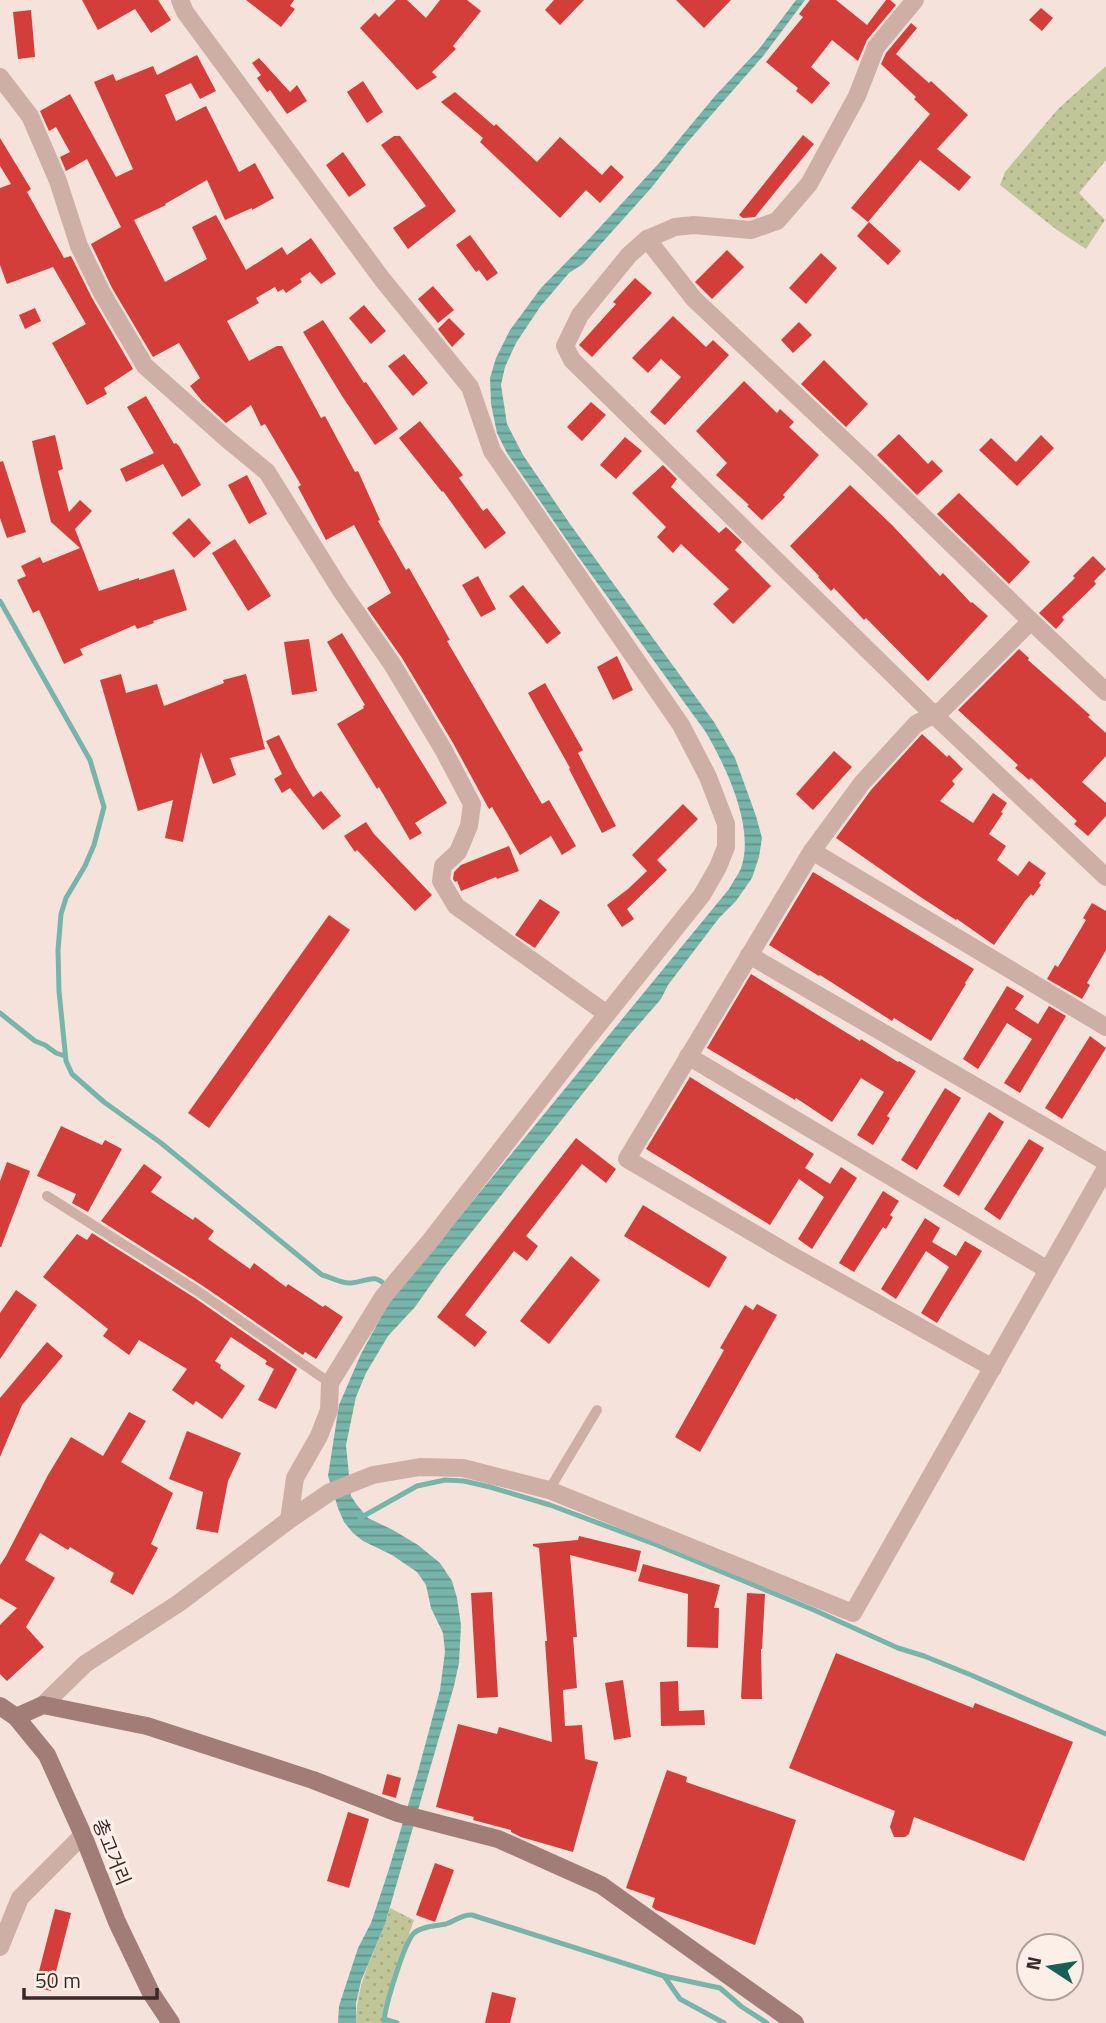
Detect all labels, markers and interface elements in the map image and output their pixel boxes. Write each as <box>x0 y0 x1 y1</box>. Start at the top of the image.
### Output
street label: 총고거리 <box>86 1814 139 1890</box>
north arrow <box>1015 1932 1085 2002</box>
text: N <box>1017 1954 1048 1973</box>
scale bar <box>24 1956 158 2000</box>
text: 50 m <box>35 1964 81 1996</box>

